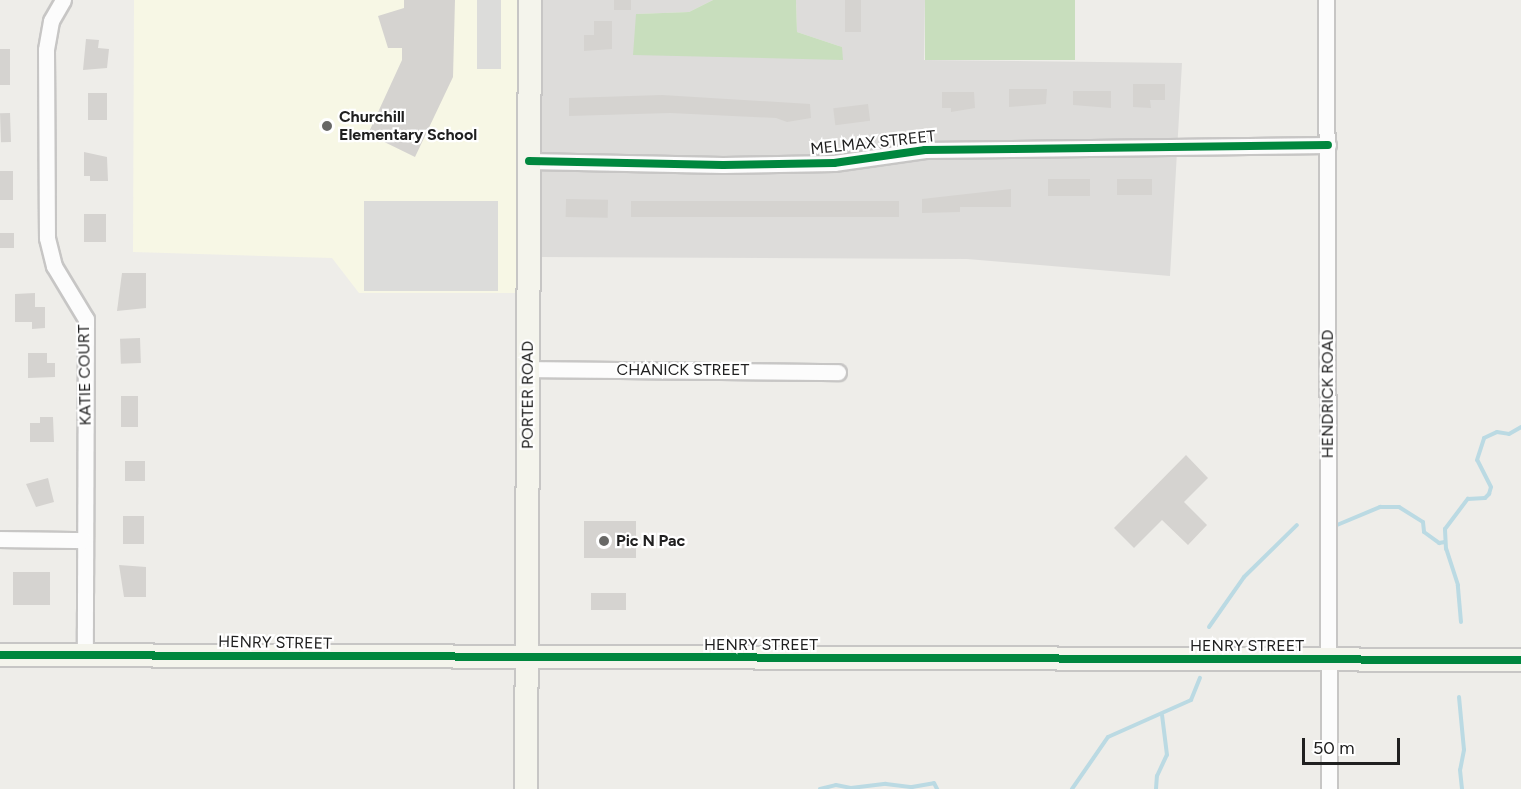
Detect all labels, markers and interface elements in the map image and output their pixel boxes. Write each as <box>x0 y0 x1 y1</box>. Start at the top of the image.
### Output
place label: Churchill Elementary School <box>339 107 477 145</box>
marker: Churchill Elementary School <box>320 119 334 133</box>
street label: MELMAX STREET <box>809 127 937 159</box>
street label: KATIE COURT <box>75 324 95 426</box>
street label: HENDRICK ROAD <box>1318 330 1338 458</box>
street label: PORTER ROAD <box>518 341 538 449</box>
street label: CHANICK STREET <box>617 360 749 380</box>
place label: Pic N Pac <box>616 531 685 551</box>
marker: Pic N Pac <box>597 534 611 548</box>
street label: HENRY STREET <box>218 632 332 654</box>
street label: HENRY STREET <box>704 635 818 655</box>
street label: HENRY STREET <box>1190 636 1304 656</box>
scale bar <box>1305 726 1402 764</box>
text: 50 m <box>1313 737 1355 759</box>

